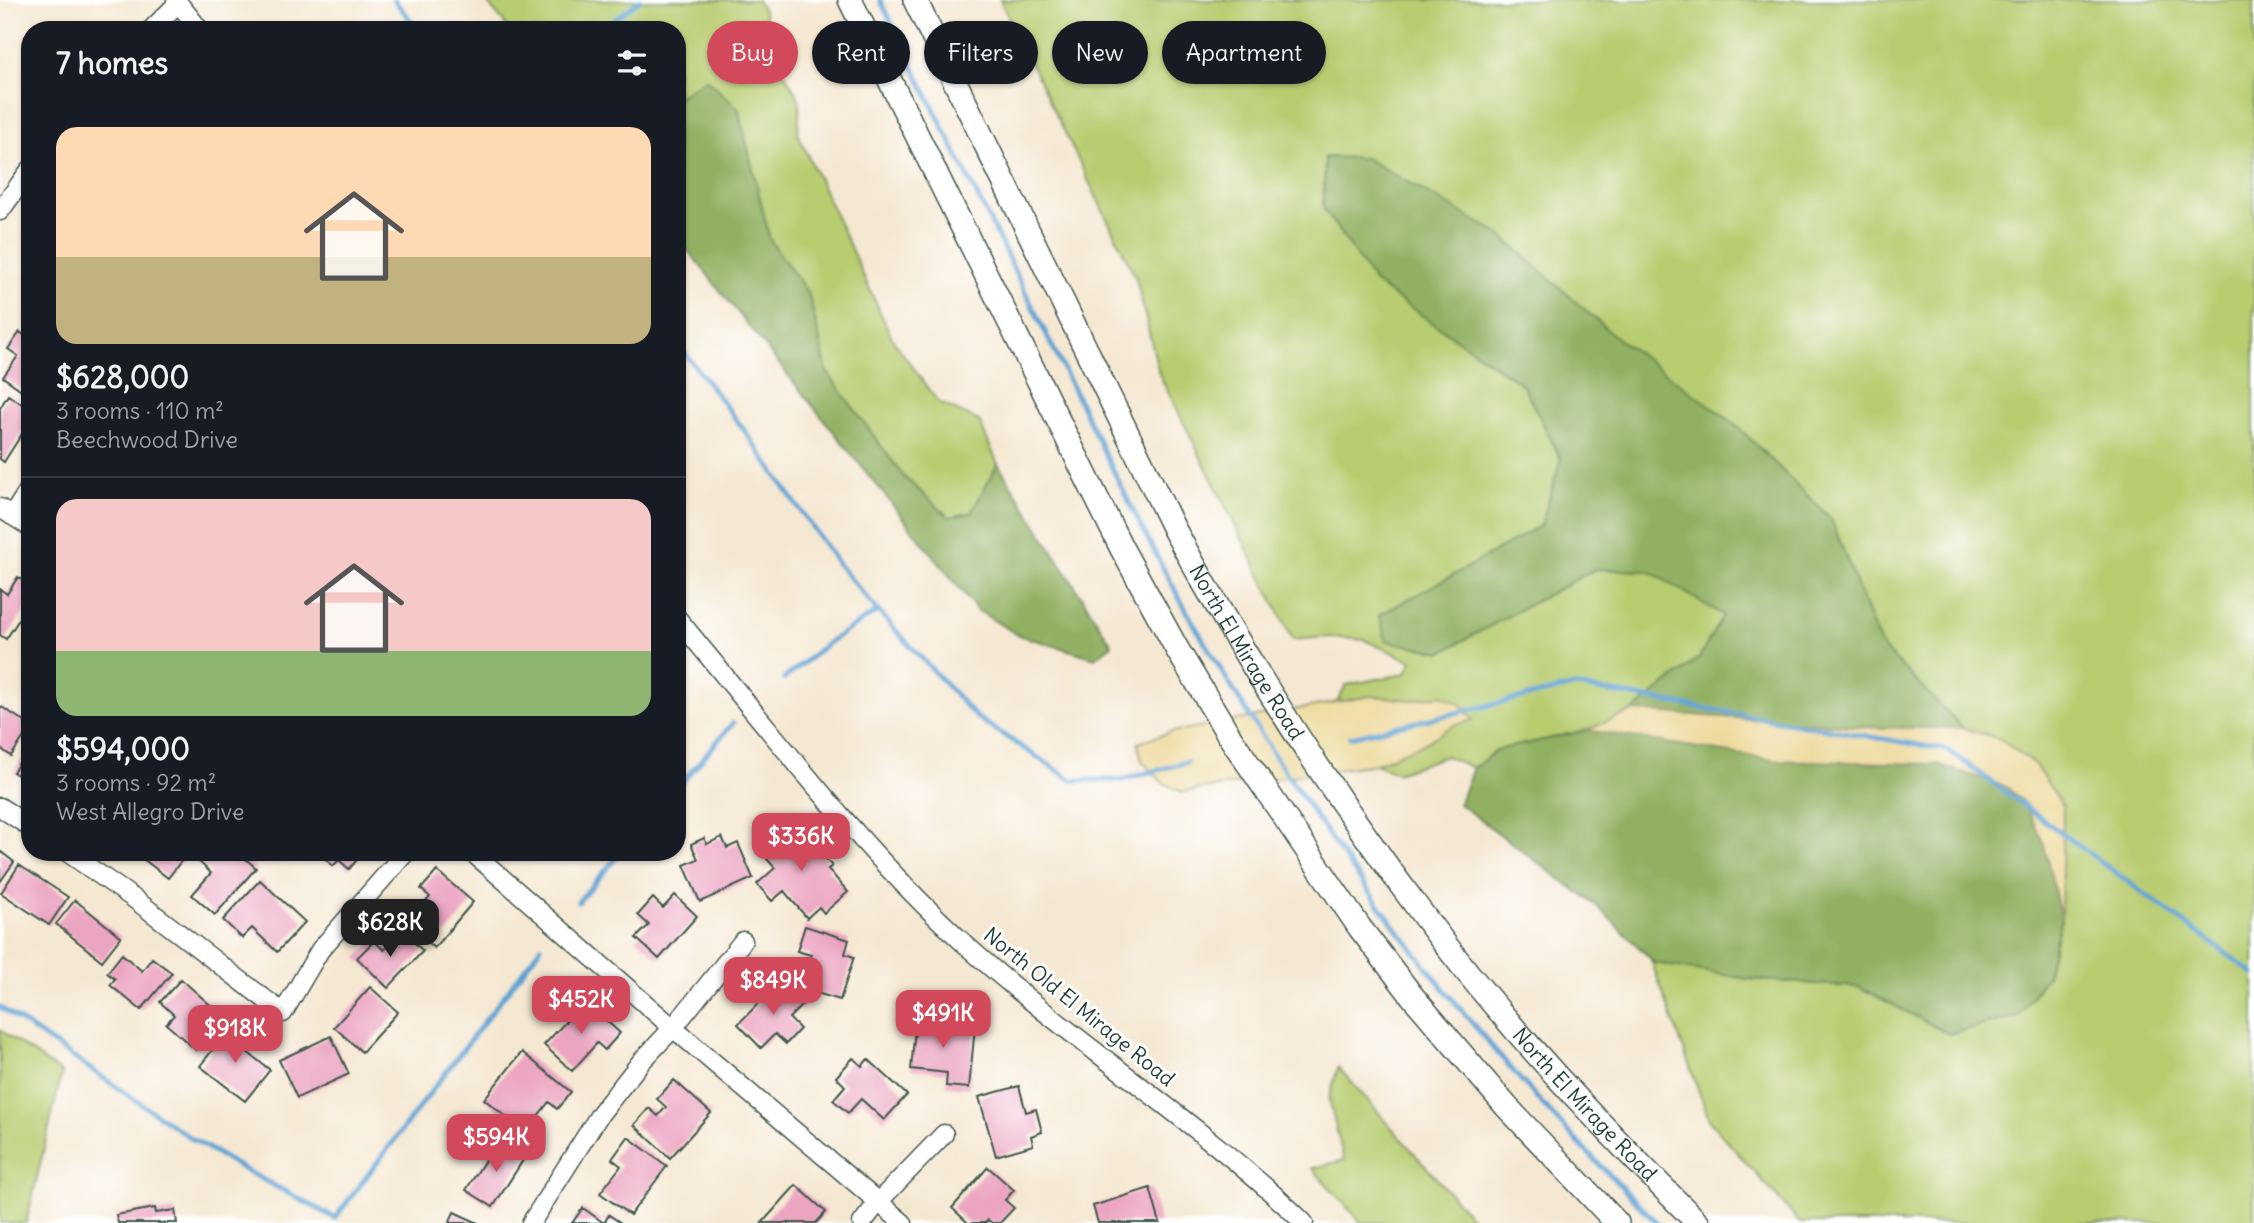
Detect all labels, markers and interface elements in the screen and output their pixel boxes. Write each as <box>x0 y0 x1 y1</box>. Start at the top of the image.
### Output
chip: Buy <box>707 21 798 84</box>
chip: Rent <box>812 21 910 84</box>
chip: Filters <box>924 21 1038 84</box>
chip: New <box>1052 21 1148 84</box>
chip: Apartment <box>1162 21 1326 84</box>
text: 7 homes <box>56 44 168 82</box>
icon: filters <box>613 44 651 82</box>
icon: home <box>291 173 417 299</box>
text: $628,000 <box>56 358 189 396</box>
text: 3 rooms · 110 m² <box>56 396 224 425</box>
text: Beechwood Drive <box>56 425 238 454</box>
icon: home <box>291 545 417 671</box>
street label: North El Mirage Road <box>1183 560 1310 745</box>
text: $594,000 <box>56 730 190 768</box>
text: 3 rooms · 92 m² <box>56 768 216 797</box>
text: West Allegro Drive <box>56 797 244 826</box>
pin: $336K <box>752 814 850 873</box>
text: $336K <box>768 821 834 850</box>
pin: $628K <box>341 900 439 959</box>
text: $628K <box>357 907 423 936</box>
street label: North Old El Mirage Road <box>978 921 1180 1092</box>
pin: $849K <box>724 958 822 1017</box>
text: $849K <box>740 965 806 994</box>
pin: $452K <box>532 976 630 1036</box>
text: $452K <box>548 984 614 1013</box>
pin: $491K <box>894 990 992 1050</box>
text: $491K <box>912 998 974 1027</box>
pin: $918K <box>186 1006 284 1065</box>
text: $918K <box>204 1013 266 1042</box>
street label: North El Mirage Road <box>1507 1022 1663 1187</box>
pin: $594K <box>447 1114 545 1174</box>
text: $594K <box>463 1122 529 1151</box>

